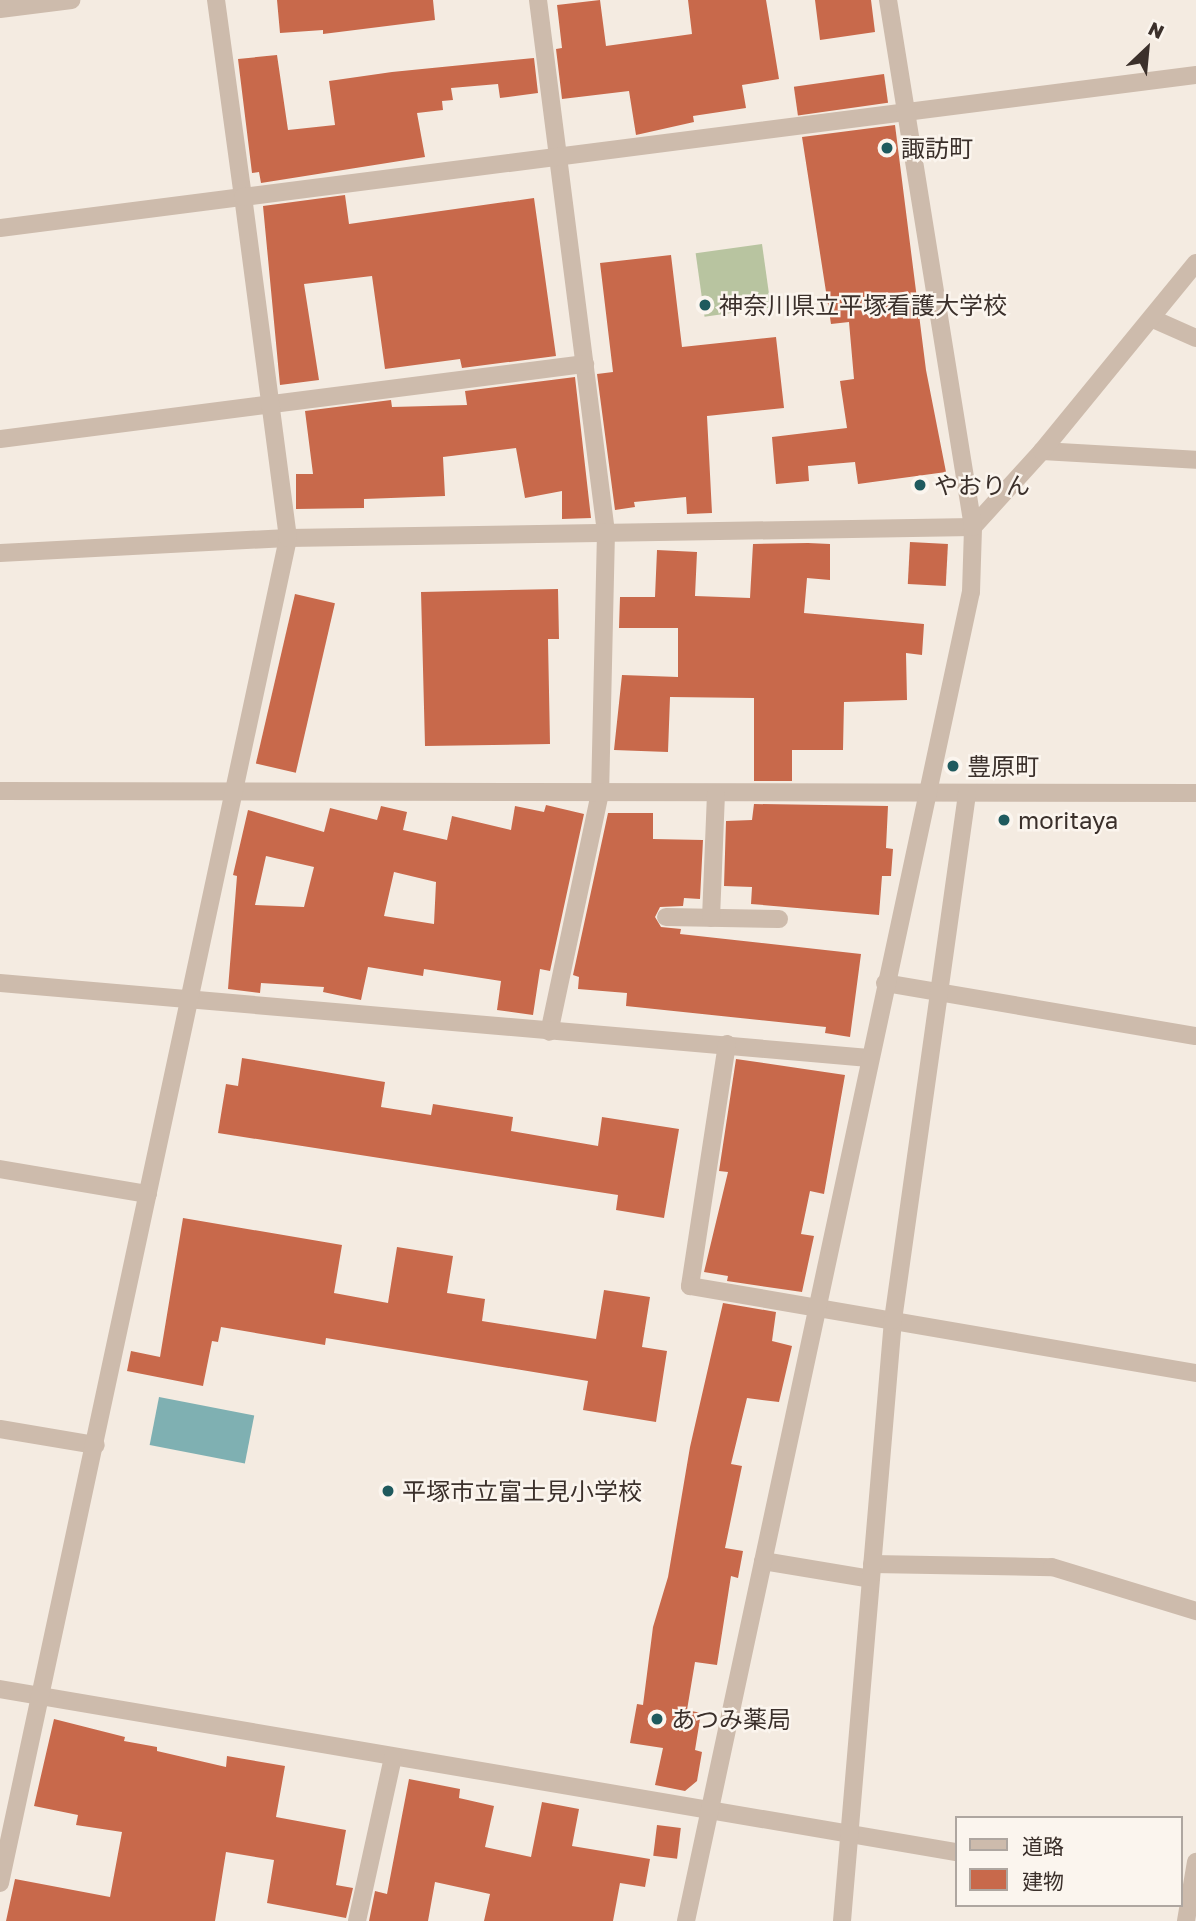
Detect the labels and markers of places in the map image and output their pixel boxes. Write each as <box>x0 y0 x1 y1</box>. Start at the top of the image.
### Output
place label: 諏訪町 <box>901 134 973 162</box>
marker: 諏訪町 <box>879 140 895 156</box>
place label: 神奈川県立平塚看護大学校 <box>719 291 1007 319</box>
marker: 神奈川県立平塚看護大学校 <box>697 297 713 313</box>
place label: やおりん <box>934 471 1030 499</box>
marker: やおりん <box>912 477 928 493</box>
place label: 豊原町 <box>967 752 1039 780</box>
marker: 豊原町 <box>945 758 961 774</box>
place label: moritaya <box>1018 806 1118 834</box>
marker: moritaya <box>996 812 1012 828</box>
place label: 平塚市立富士見小学校 <box>402 1477 642 1505</box>
marker: 平塚市立富士見小学校 <box>380 1483 396 1499</box>
place label: あつみ薬局 <box>671 1705 791 1733</box>
marker: あつみ薬局 <box>649 1711 665 1727</box>

